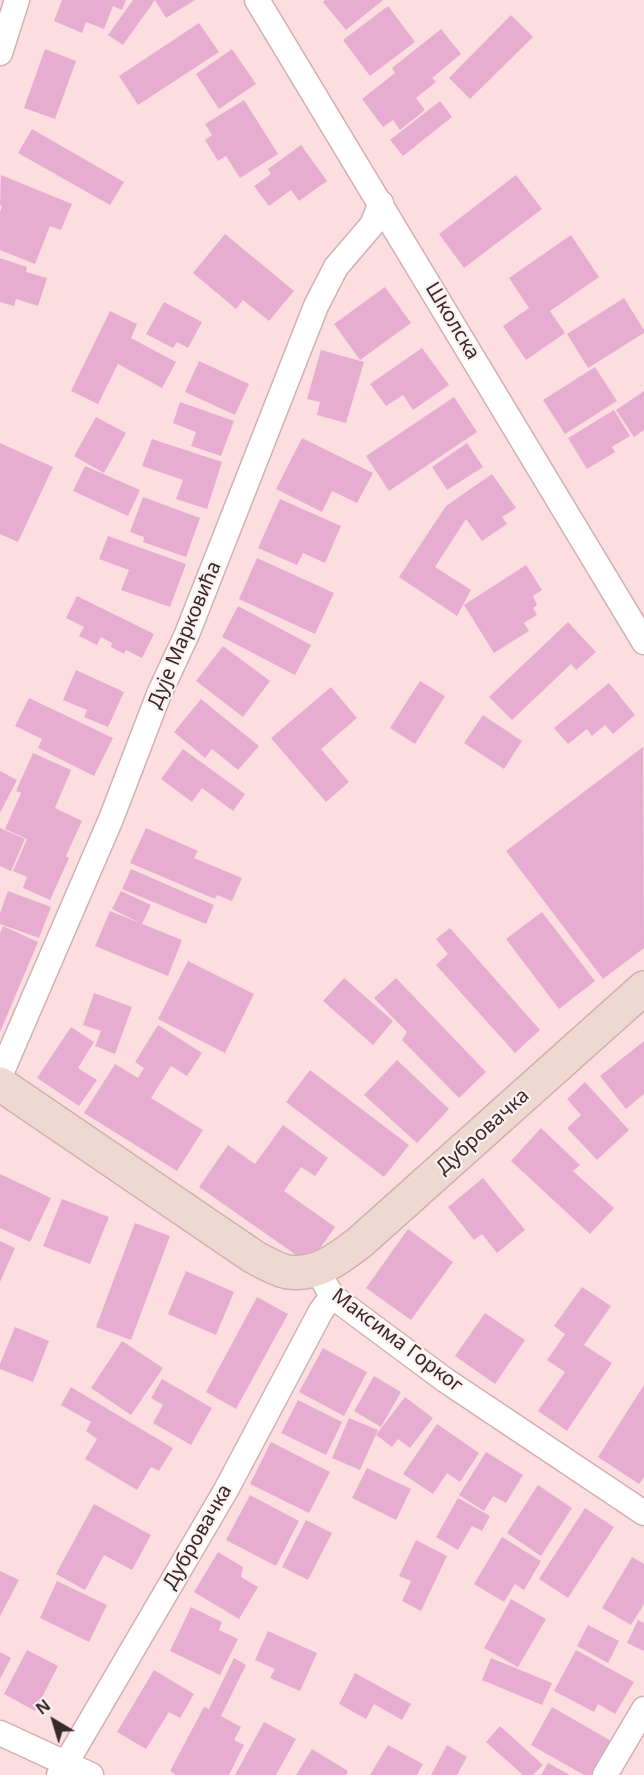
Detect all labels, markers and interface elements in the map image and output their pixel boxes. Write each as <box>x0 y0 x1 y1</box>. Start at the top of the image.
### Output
street label: Школска <box>420 278 484 364</box>
street label: Дује Марковића <box>143 558 227 712</box>
street label: Дубровачка <box>432 1084 534 1180</box>
street label: Максима Горког <box>327 1284 467 1398</box>
street label: Дубровачка <box>158 1480 238 1594</box>
north arrow <box>24 1691 84 1751</box>
text: N <box>31 1694 55 1719</box>

